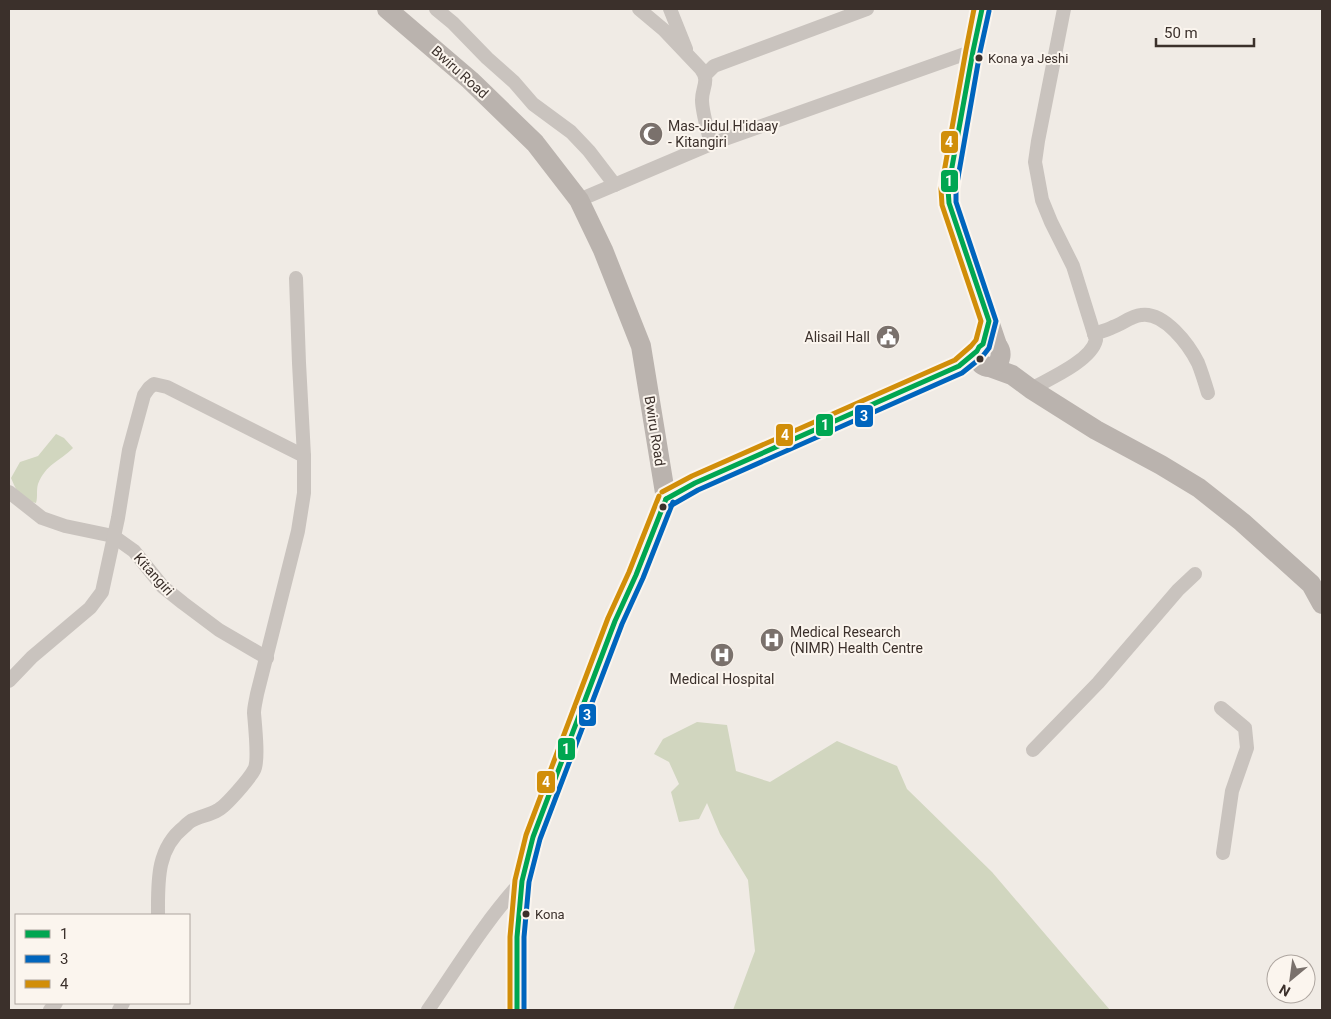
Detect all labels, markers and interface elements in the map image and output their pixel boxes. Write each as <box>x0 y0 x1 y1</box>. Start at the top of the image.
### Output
scale bar <box>1156 15 1254 47</box>
text: 50 m <box>1164 24 1198 42</box>
street label: Bwiru Road <box>428 42 492 102</box>
place label: Kona ya Jeshi <box>988 51 1068 66</box>
marker: Kona ya Jeshi <box>974 53 984 63</box>
place label: Mas-Jidul H'idaay - Kitangiri <box>668 118 778 150</box>
mosque icon: Mas-Jidul H'idaay - Kitangiri <box>638 121 664 147</box>
line badge: 4 <box>940 130 959 154</box>
text: 4 <box>945 134 953 150</box>
line badge: 1 <box>940 169 959 193</box>
text: 1 <box>945 173 953 189</box>
public building icon: Alisail Hall <box>875 324 901 350</box>
place label: Alisail Hall <box>805 329 870 345</box>
unlabelled marker <box>975 354 985 364</box>
street label: Bwiru Road <box>642 395 668 467</box>
line badge: 3 <box>854 404 874 428</box>
text: 3 <box>860 408 868 424</box>
line badge: 1 <box>815 413 834 437</box>
text: 1 <box>821 417 829 433</box>
line badge: 4 <box>775 423 794 447</box>
text: 4 <box>781 427 789 443</box>
unlabelled marker <box>658 502 668 512</box>
street label: Kitangiri <box>131 549 177 599</box>
place label: Medical Research (NIMR) Health Centre <box>790 624 923 657</box>
hospital icon: Medical Research (NIMR) Health Centre <box>759 627 785 653</box>
hospital icon: Medical Hospital <box>709 642 735 668</box>
place label: Medical Hospital <box>670 671 774 687</box>
line badge: 3 <box>578 703 597 727</box>
text: 3 <box>583 707 591 723</box>
line badge: 1 <box>557 737 576 761</box>
text: 1 <box>562 741 570 757</box>
line badge: 4 <box>536 770 556 794</box>
text: 4 <box>542 774 550 790</box>
place label: Kona <box>535 907 565 922</box>
marker: Kona <box>521 909 531 919</box>
legend <box>15 914 190 1004</box>
text: 1 <box>60 925 68 943</box>
text: 3 <box>60 950 68 968</box>
north arrow <box>1266 954 1316 1004</box>
text: 4 <box>60 975 69 993</box>
text: N <box>1276 981 1293 1000</box>

